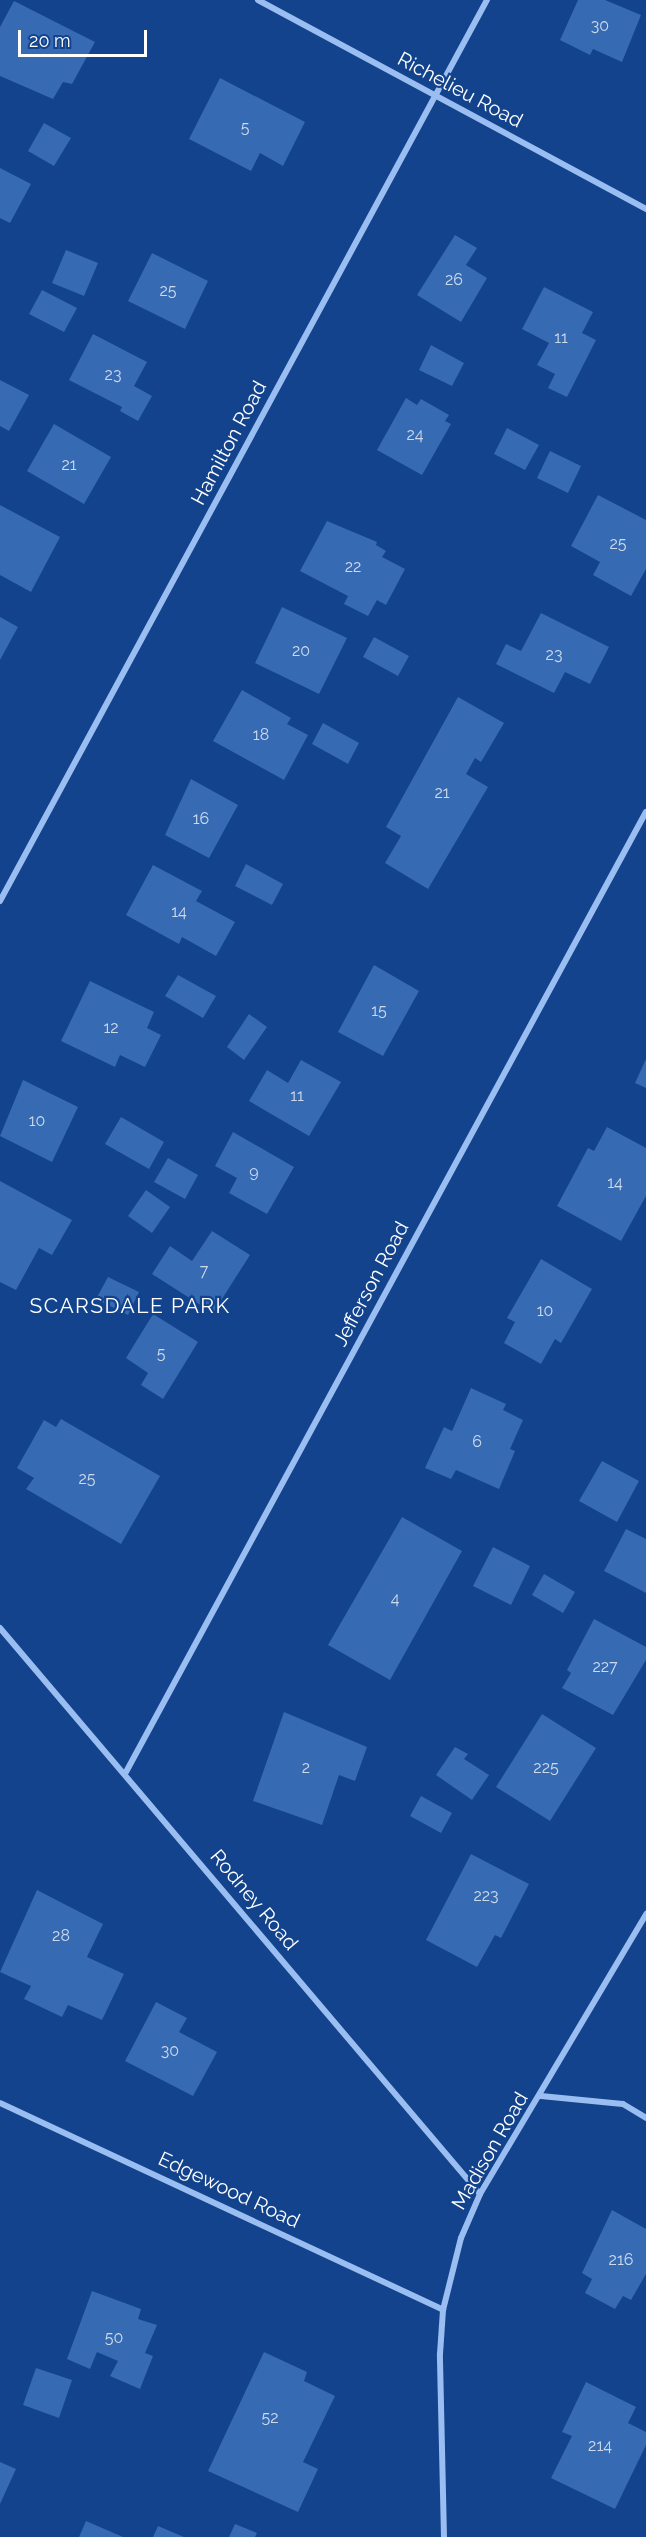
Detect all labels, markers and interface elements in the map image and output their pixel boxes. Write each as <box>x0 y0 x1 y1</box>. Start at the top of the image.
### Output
house number: 30 <box>591 16 609 36</box>
scale bar <box>21 18 150 56</box>
text: 20 m <box>29 30 71 51</box>
street label: Richelieu Road <box>393 47 527 133</box>
house number: 5 <box>241 118 249 138</box>
house number: 26 <box>445 270 463 290</box>
house number: 25 <box>159 281 177 301</box>
house number: 11 <box>554 328 568 348</box>
house number: 23 <box>105 365 121 385</box>
street label: Hamilton Road <box>186 377 272 509</box>
house number: 24 <box>406 425 424 445</box>
house number: 21 <box>61 455 77 475</box>
house number: 25 <box>609 534 627 554</box>
house number: 22 <box>345 557 361 577</box>
house number: 20 <box>292 641 310 661</box>
house number: 23 <box>546 645 562 665</box>
house number: 18 <box>253 725 269 745</box>
house number: 21 <box>434 783 450 803</box>
house number: 16 <box>193 809 209 829</box>
house number: 14 <box>171 902 187 922</box>
house number: 15 <box>371 1001 387 1021</box>
house number: 12 <box>103 1018 119 1038</box>
house number: 11 <box>290 1086 304 1106</box>
house number: 10 <box>29 1111 45 1131</box>
house number: 9 <box>249 1162 259 1182</box>
house number: 14 <box>607 1173 623 1193</box>
street label: Jefferson Road <box>328 1218 414 1350</box>
house number: 7 <box>200 1261 208 1281</box>
district label: SCARSDALE PARK <box>29 1293 231 1319</box>
house number: 10 <box>537 1301 553 1321</box>
house number: 5 <box>157 1344 165 1364</box>
house number: 6 <box>472 1432 482 1452</box>
house number: 25 <box>78 1469 96 1489</box>
house number: 4 <box>391 1589 399 1609</box>
house number: 227 <box>592 1657 618 1677</box>
house number: 2 <box>302 1758 310 1778</box>
house number: 225 <box>533 1758 559 1778</box>
street label: Rodney Road <box>205 1845 303 1955</box>
house number: 223 <box>473 1886 499 1906</box>
house number: 28 <box>52 1926 70 1946</box>
house number: 30 <box>161 2041 179 2061</box>
street label: Madison Road <box>447 2088 533 2214</box>
street label: Edgewood Road <box>154 2147 304 2233</box>
house number: 216 <box>609 2250 633 2270</box>
house number: 50 <box>105 2328 123 2348</box>
house number: 52 <box>261 2408 279 2428</box>
house number: 214 <box>588 2436 612 2456</box>

